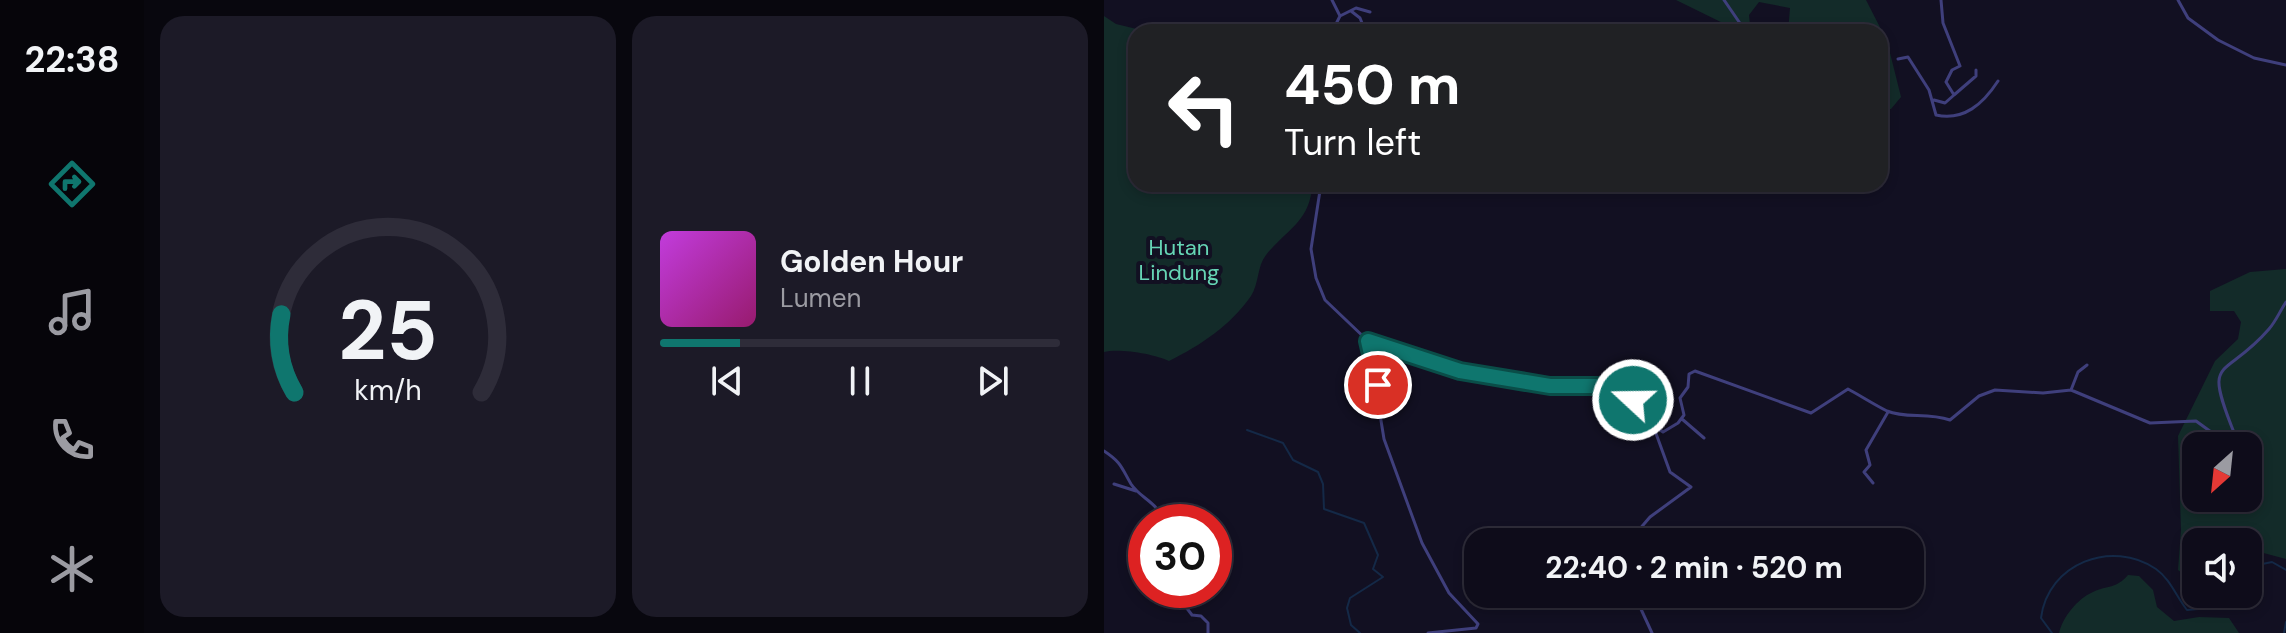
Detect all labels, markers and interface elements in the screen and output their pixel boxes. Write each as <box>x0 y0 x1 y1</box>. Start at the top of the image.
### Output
text: 22:38 <box>24 36 120 83</box>
text: 450 m <box>1284 48 1461 121</box>
icon: left <box>1152 56 1256 160</box>
text: Turn left <box>1284 119 1421 166</box>
icon: directions <box>44 156 100 212</box>
park label: Hutan Lindung <box>1139 233 1219 287</box>
text: Golden Hour <box>780 242 963 281</box>
text: 25 <box>338 275 438 384</box>
text: Lumen <box>780 281 861 315</box>
icon: music <box>44 284 100 340</box>
pin <box>1344 351 1412 419</box>
position arrow <box>1591 358 1675 442</box>
icon: previous <box>705 359 749 403</box>
icon: pause <box>838 359 882 403</box>
icon: next <box>971 359 1015 403</box>
icon: arrive <box>1356 363 1400 407</box>
text: km/h <box>354 372 422 409</box>
icon: phone <box>44 412 100 468</box>
north arrow <box>2182 432 2262 512</box>
map controls <box>2182 432 2262 608</box>
speed limit sign: 30 <box>1128 504 1232 608</box>
button: sound <box>2182 528 2262 608</box>
icon: climate <box>44 541 100 597</box>
text: 22:40 · 2 min · 520 m <box>1545 548 1843 587</box>

